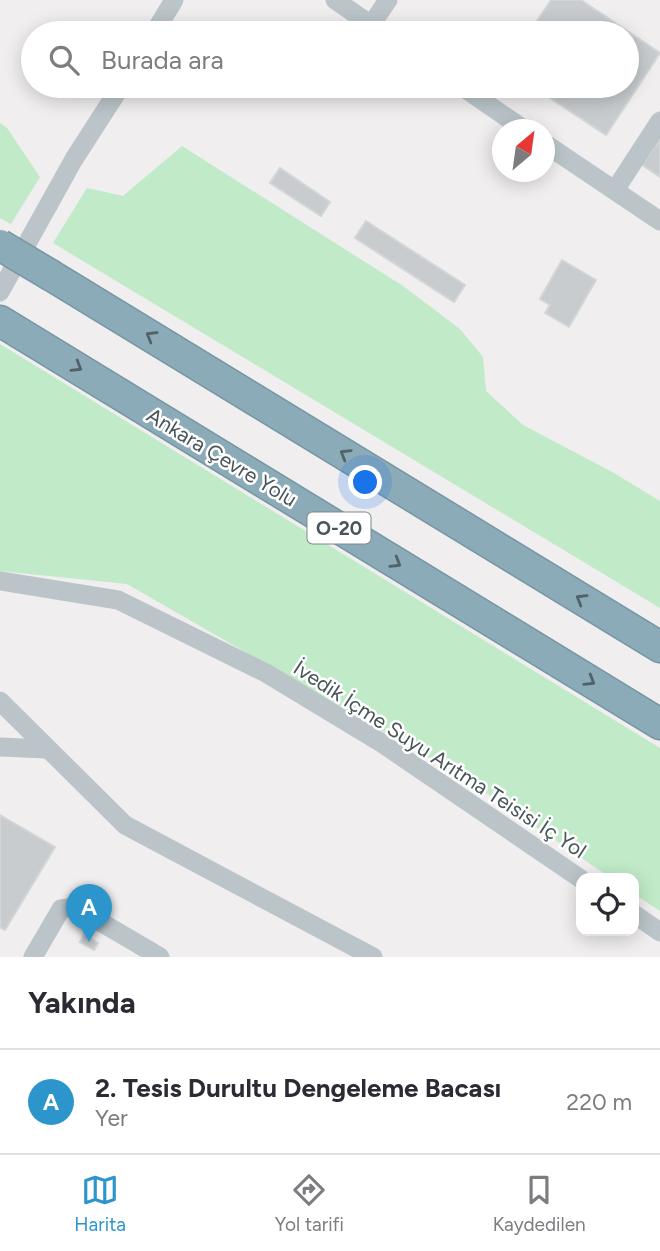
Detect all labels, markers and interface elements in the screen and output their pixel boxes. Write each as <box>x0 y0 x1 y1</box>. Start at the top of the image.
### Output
search box <box>21 21 639 98</box>
icon: search <box>45 41 83 79</box>
text: Burada ara <box>101 44 224 76</box>
north arrow <box>492 119 555 182</box>
one-way arrow <box>145 331 158 344</box>
one-way arrow <box>69 359 82 372</box>
street label: Ankara Çevre Yolu <box>142 402 302 512</box>
one-way arrow <box>339 450 352 463</box>
your location <box>348 465 382 499</box>
road number: O-20 <box>308 512 370 544</box>
one-way arrow <box>389 554 402 567</box>
one-way arrow <box>575 594 588 607</box>
street label: İvedik İçme Suyu Arıtma Teisisi İç Yol <box>289 655 591 863</box>
one-way arrow <box>583 673 596 686</box>
map controls <box>576 873 639 936</box>
button: locate <box>576 873 639 936</box>
pin: A <box>66 884 112 942</box>
text: Yakında <box>28 984 136 1021</box>
text: 2. Tesis Durultu Dengeleme Bacası <box>95 1072 501 1104</box>
text: A <box>43 1088 59 1116</box>
text: 220 m <box>566 1088 632 1116</box>
text: Yer <box>95 1104 128 1132</box>
tab: Harita <box>74 1171 126 1236</box>
tab: Yol tarifi <box>275 1171 344 1236</box>
tab: Kaydedilen <box>493 1171 586 1236</box>

